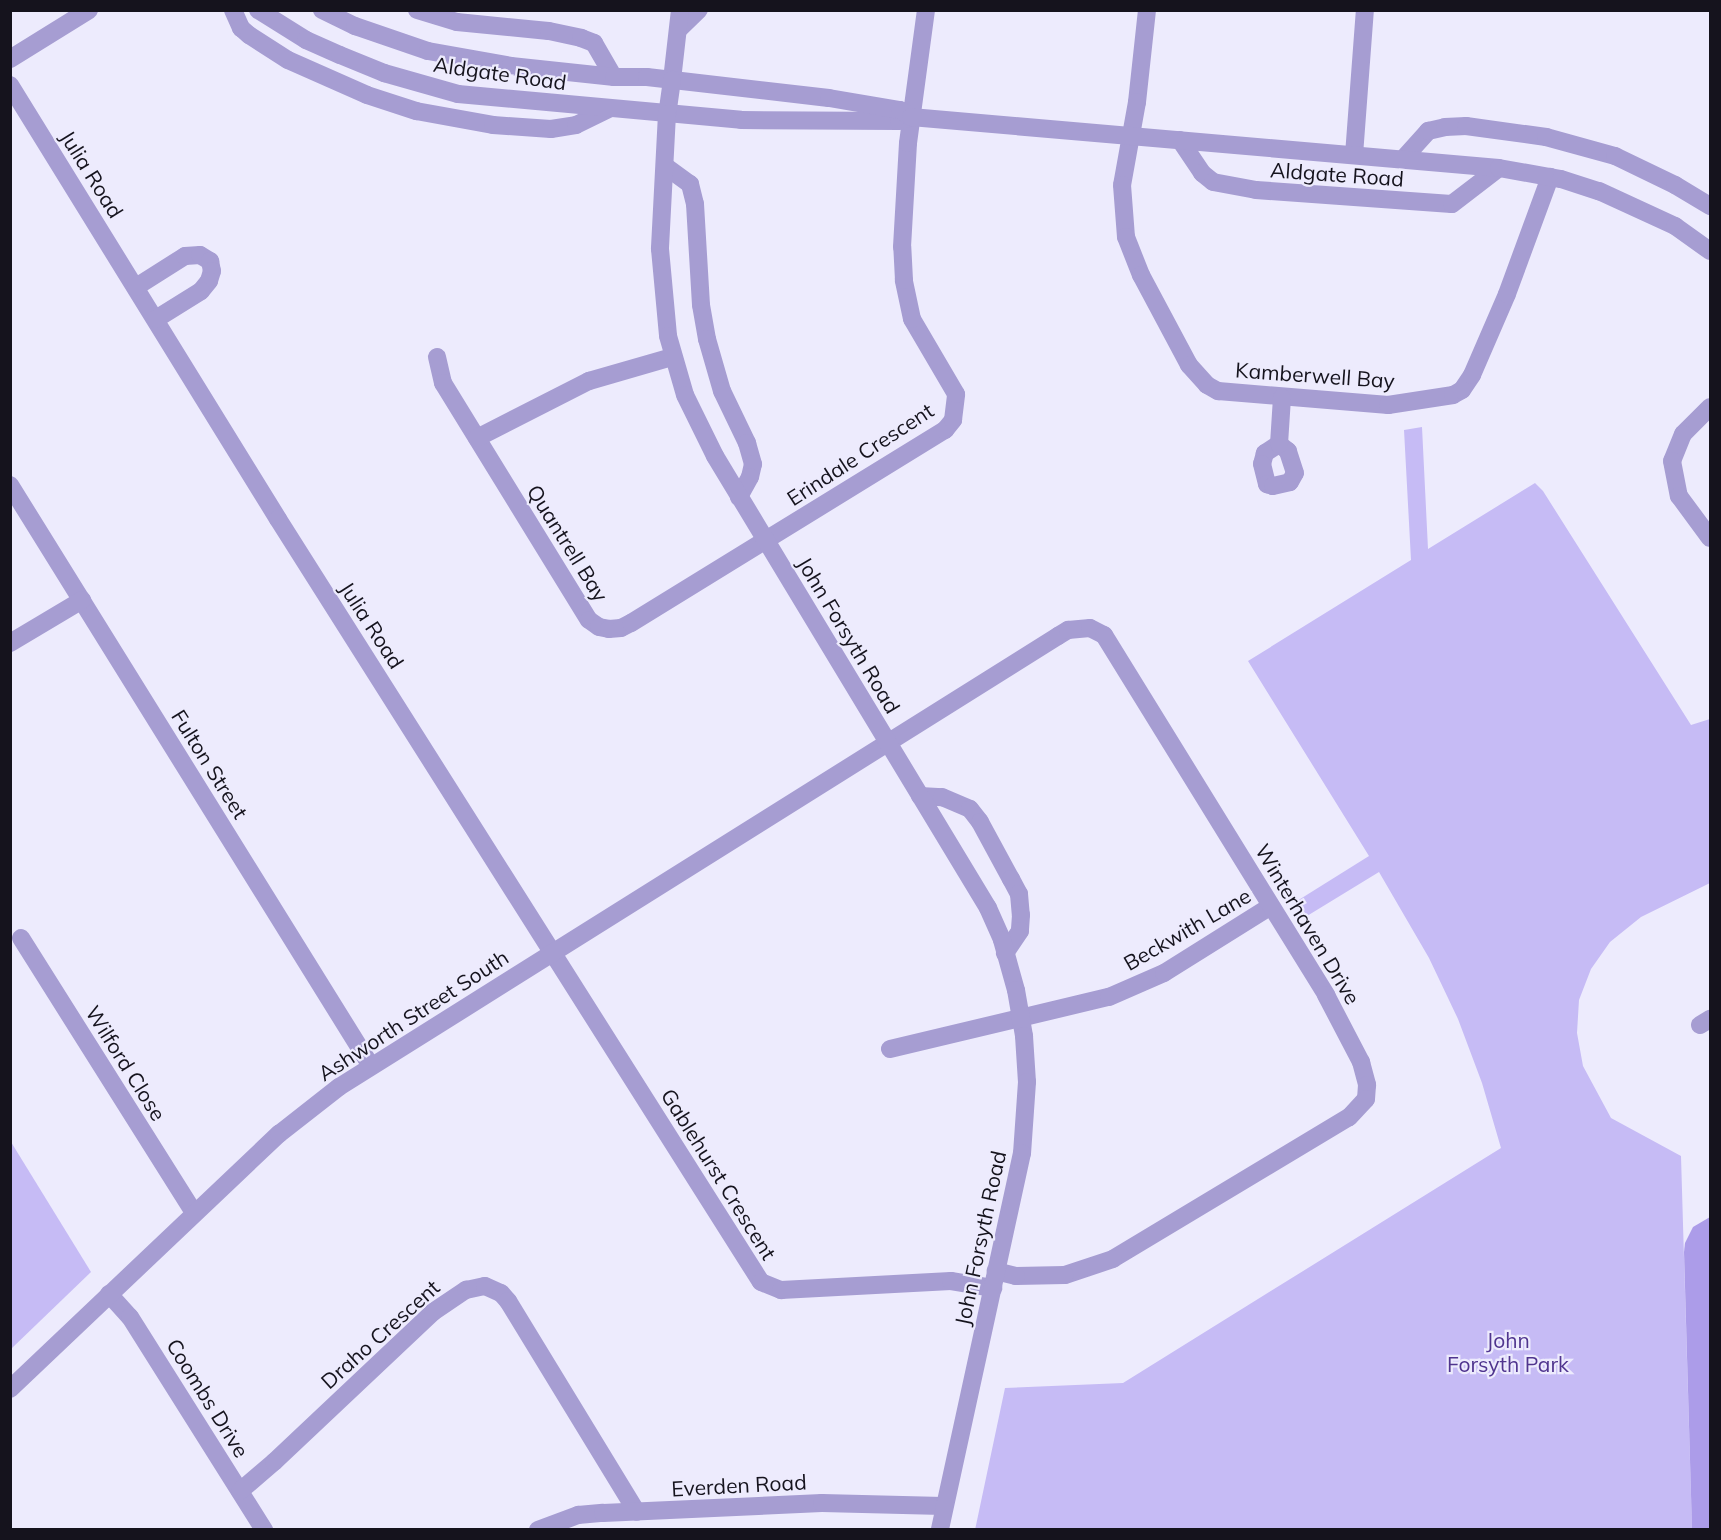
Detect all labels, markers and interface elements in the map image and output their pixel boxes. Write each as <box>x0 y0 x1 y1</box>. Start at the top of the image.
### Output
street label: Aldgate Road <box>432 51 568 95</box>
street label: Julia Road <box>55 126 129 222</box>
street label: Aldgate Road <box>1269 157 1405 191</box>
street label: Kamberwell Bay <box>1235 357 1395 393</box>
street label: Erindale Crescent <box>782 397 938 511</box>
street label: Quantrell Bay <box>522 480 614 606</box>
street label: John Forsyth Road <box>792 552 906 718</box>
street label: Julia Road <box>335 577 409 673</box>
street label: Fulton Street <box>167 705 253 823</box>
street label: Winterhaven Drive <box>1250 839 1366 1009</box>
street label: Beckwith Lane <box>1119 882 1255 976</box>
street label: Ashworth Street South <box>313 944 513 1086</box>
street label: Wilford Close <box>81 1001 171 1125</box>
street label: Gablehurst Crescent <box>656 1084 782 1264</box>
street label: John Forsyth Road <box>949 1148 1011 1328</box>
street label: Draho Crescent <box>316 1274 444 1394</box>
park label: John Forsyth Park <box>1447 1327 1569 1377</box>
street label: Coombs Drive <box>161 1334 255 1462</box>
street label: Everden Road <box>671 1469 807 1501</box>

